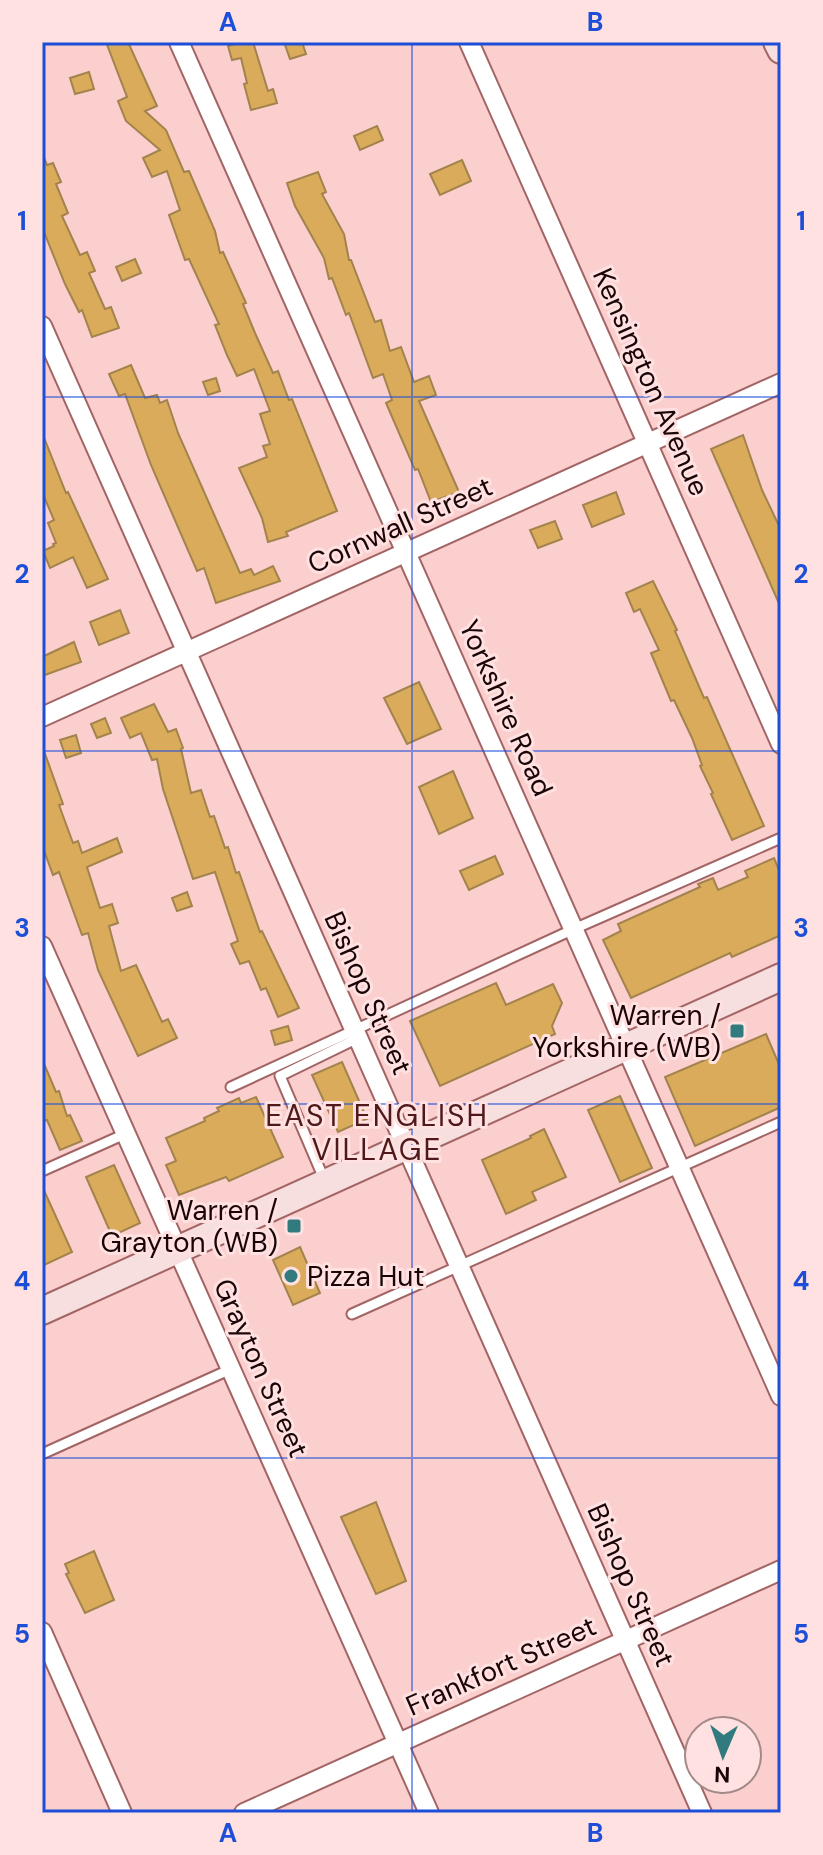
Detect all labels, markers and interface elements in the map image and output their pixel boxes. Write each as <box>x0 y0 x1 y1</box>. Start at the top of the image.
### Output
text: A <box>219 5 237 39</box>
text: B <box>587 5 603 39</box>
text: 1 <box>17 204 27 238</box>
text: 1 <box>796 204 806 238</box>
street label: Kensington Avenue <box>584 262 718 502</box>
street label: Cornwall Street <box>302 468 498 582</box>
text: 2 <box>14 557 30 591</box>
text: 2 <box>793 557 809 591</box>
street label: Yorkshire Road <box>451 614 561 802</box>
street label: Bishop Street <box>316 906 420 1080</box>
text: 3 <box>14 911 30 945</box>
text: 3 <box>793 911 809 945</box>
place label: Warren / Yorkshire (WB) <box>532 997 721 1066</box>
marker: Warren / Yorkshire (WB) <box>728 1022 746 1040</box>
district label: EAST ENGLISH VILLAGE <box>265 1096 489 1169</box>
place label: Warren / Grayton (WB) <box>100 1192 278 1261</box>
marker: Warren / Grayton (WB) <box>285 1217 303 1235</box>
place label: Pizza Hut <box>307 1258 424 1295</box>
text: 4 <box>14 1264 30 1298</box>
text: 4 <box>793 1264 809 1298</box>
marker: Pizza Hut <box>282 1267 300 1285</box>
street label: Grayton Street <box>205 1273 317 1463</box>
street label: Bishop Street <box>579 1498 683 1672</box>
street label: Frankfort Street <box>400 1608 602 1724</box>
text: 5 <box>14 1617 30 1651</box>
text: 5 <box>793 1617 809 1651</box>
north arrow <box>683 1715 763 1795</box>
text: N <box>714 1760 731 1789</box>
text: A <box>219 1816 237 1850</box>
text: B <box>587 1816 603 1850</box>

